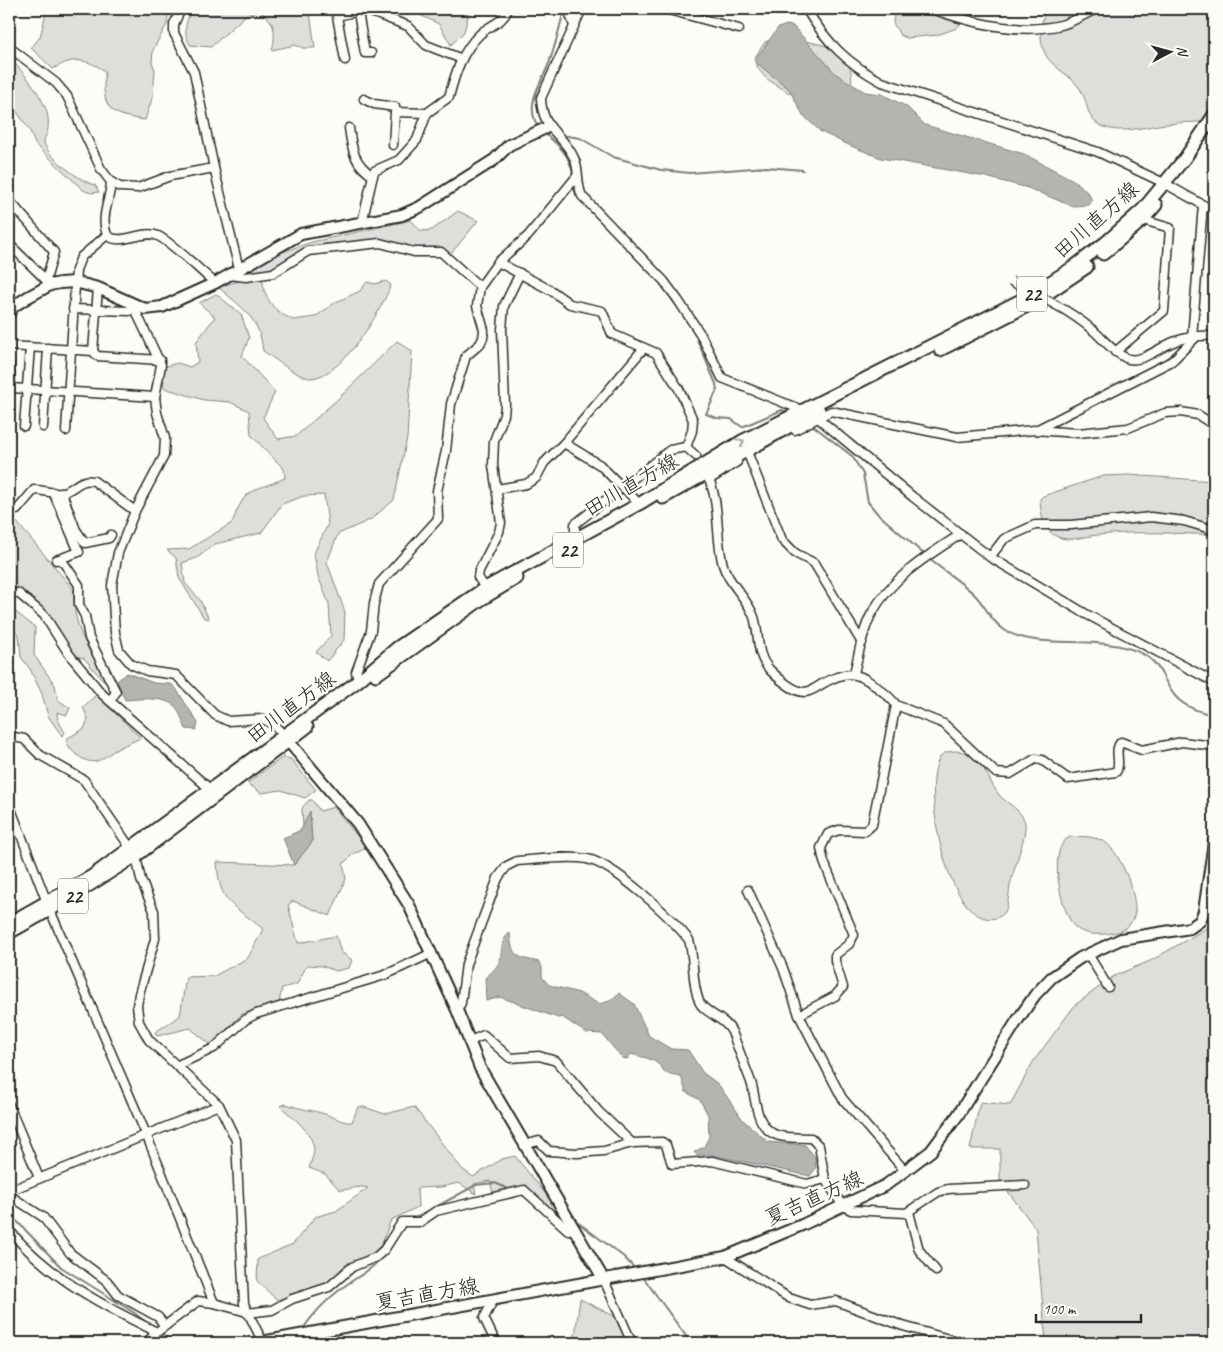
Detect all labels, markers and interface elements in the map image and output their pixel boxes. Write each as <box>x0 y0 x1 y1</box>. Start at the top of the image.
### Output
north arrow <box>1146 28 1196 78</box>
text: N <box>1174 45 1192 58</box>
street label: 田川直方線 <box>1048 176 1144 264</box>
road number: 22 <box>1017 276 1047 312</box>
one-way arrow <box>736 439 745 449</box>
street label: 田川直方線 <box>579 447 683 523</box>
road number: 22 <box>553 532 583 568</box>
street label: 田川直方線 <box>241 665 341 749</box>
road number: 22 <box>58 878 88 914</box>
street label: 夏吉直方線 <box>761 1165 867 1231</box>
street label: 夏吉直方線 <box>373 1272 481 1316</box>
scale bar <box>1036 1292 1140 1324</box>
text: 100 m <box>1043 1300 1077 1319</box>

